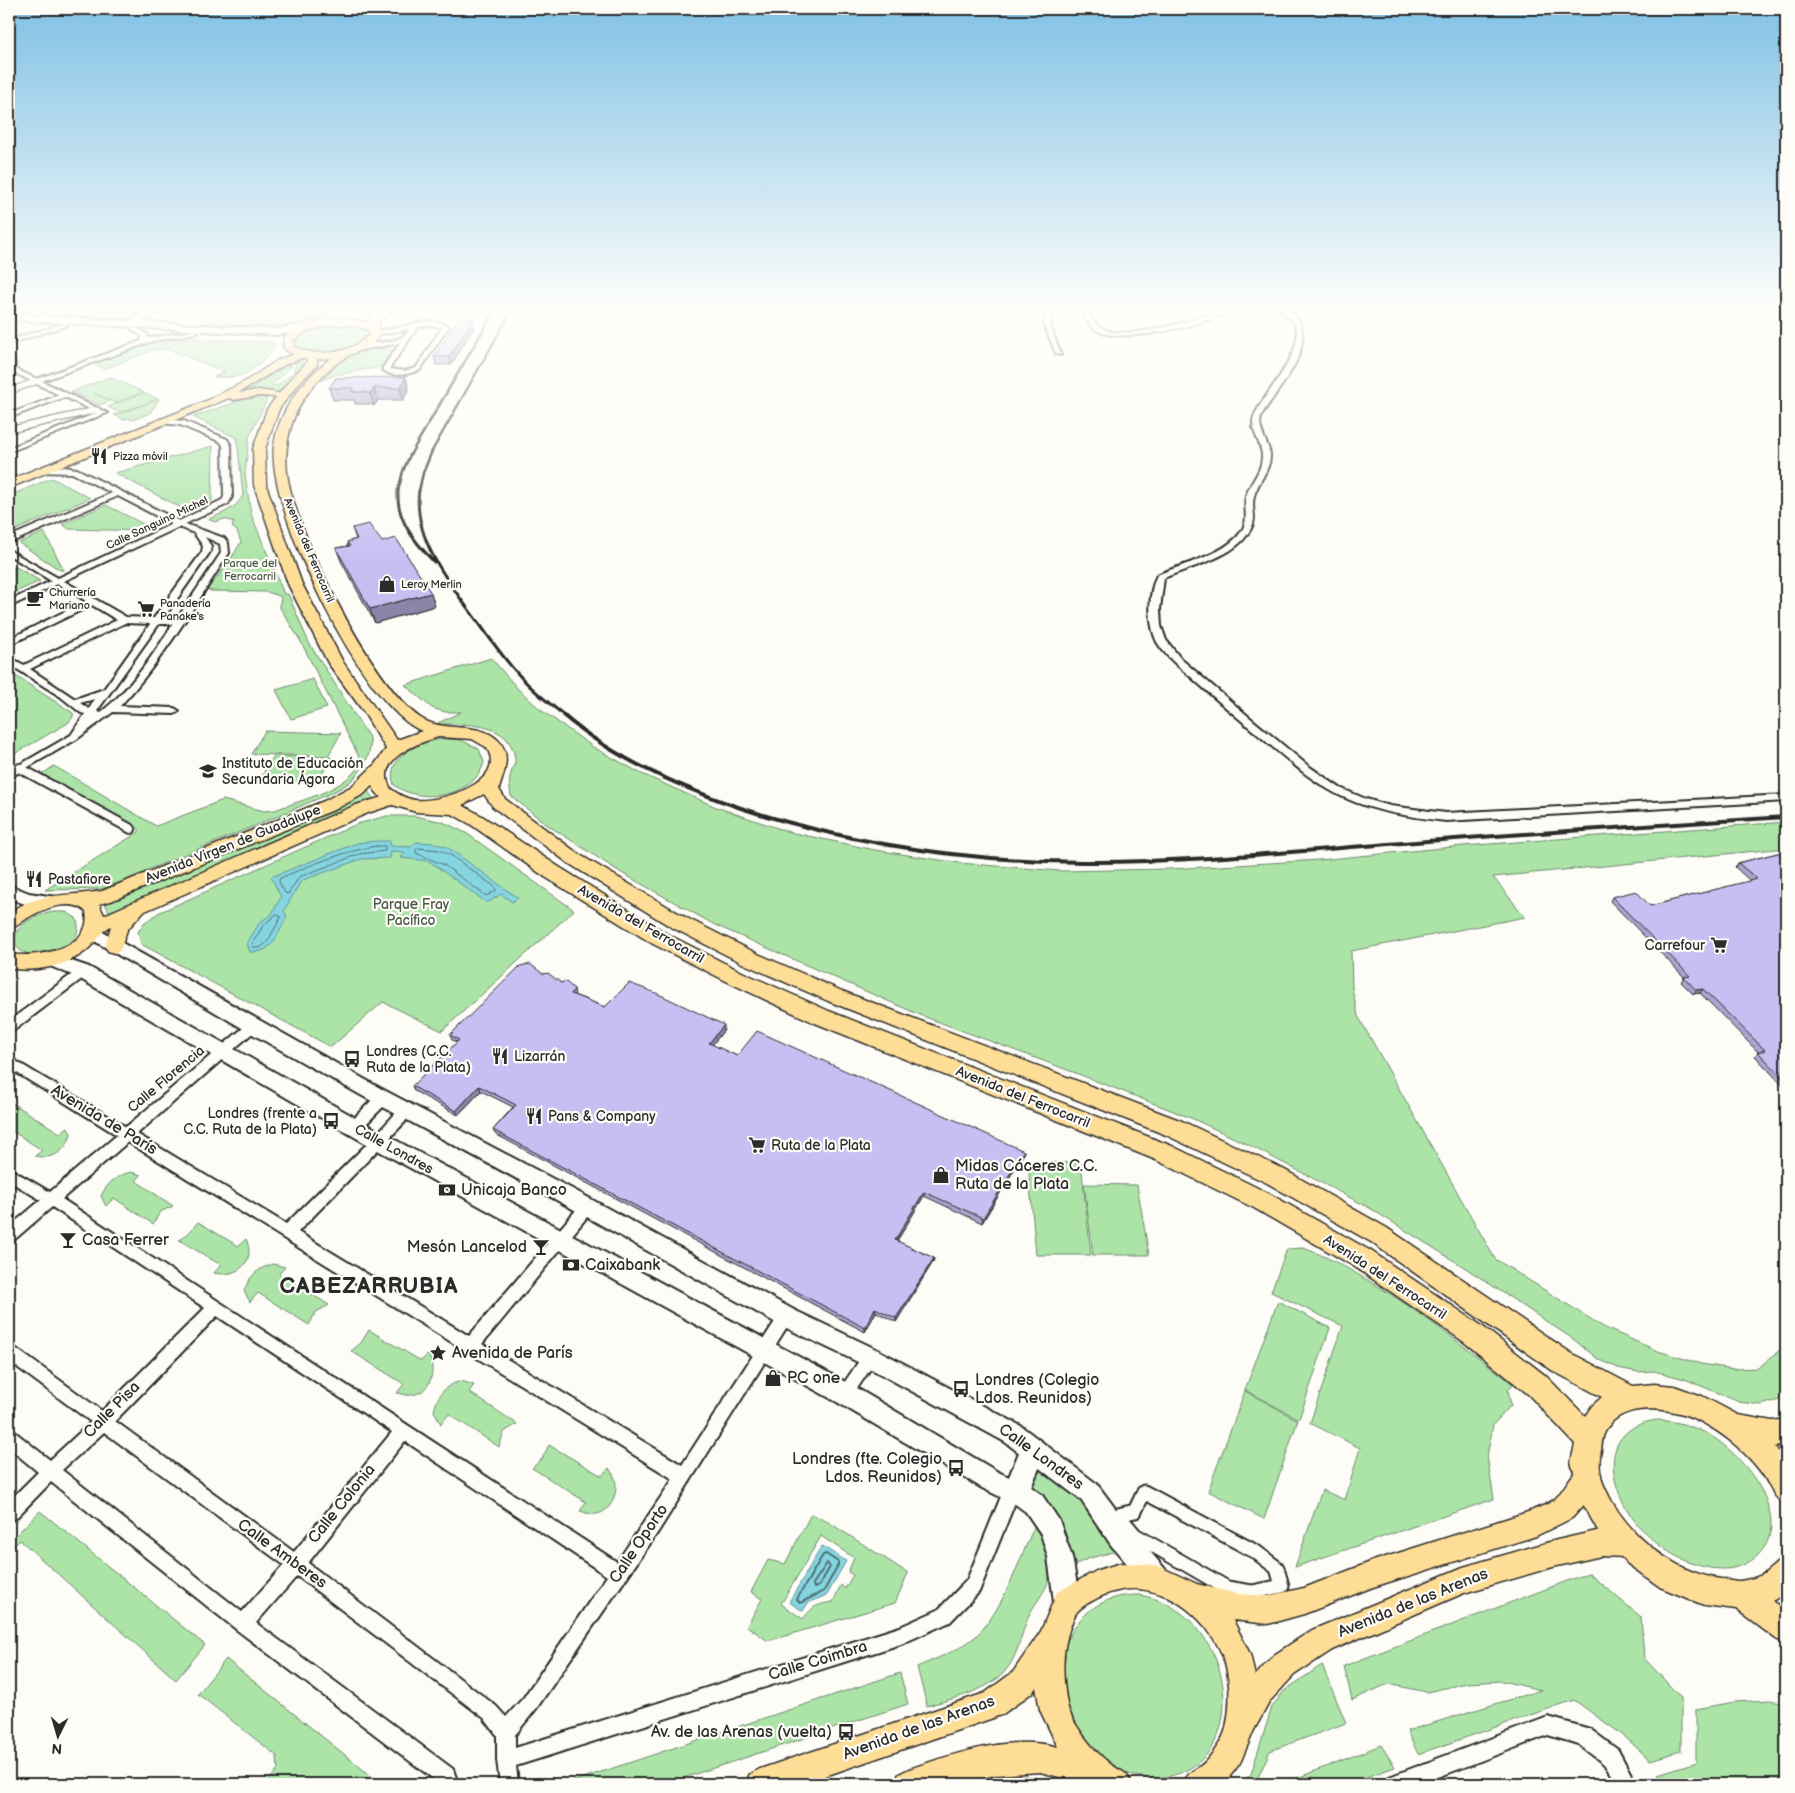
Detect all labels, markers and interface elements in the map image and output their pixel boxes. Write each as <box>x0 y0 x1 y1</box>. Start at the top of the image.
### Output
restaurant icon: Pizza móvil <box>89 446 109 466</box>
place label: Pizza móvil <box>113 450 168 463</box>
street label: Calle Sanguino Michel <box>104 494 210 552</box>
street label: Avenida del Ferrocarril <box>281 496 337 604</box>
park label: Parque del Ferrocarril <box>223 557 277 583</box>
shop icon: Leroy Merlin <box>377 574 397 594</box>
place label: Leroy Merlin <box>401 578 462 591</box>
place label: Churrería Mariano <box>49 586 96 612</box>
cafe icon: Churrería Mariano <box>25 588 45 608</box>
place label: Panadería Panake's <box>160 597 211 623</box>
supermarket icon: Panadería Panake's <box>136 599 156 619</box>
place label: Instituto de Educación Secundaria Ágora <box>222 755 364 788</box>
school or university icon: Instituto de Educación Secundaria Ágora <box>198 761 218 781</box>
street label: Avenida Virgen de Guadalupe <box>143 801 323 887</box>
restaurant icon: Pastafiore <box>24 869 44 889</box>
place label: Pastafiore <box>48 871 111 888</box>
street label: Avenida del Ferrocarril <box>575 881 707 967</box>
park label: Parque Fray Pacífico <box>373 896 450 929</box>
supermarket icon: Carrefour <box>1709 935 1729 955</box>
place label: Carrefour <box>1645 937 1706 954</box>
street label: Calle Florencia <box>124 1042 208 1116</box>
place label: Londres (C.C. Ruta de la Plata) <box>366 1043 471 1076</box>
restaurant icon: Lizarrán <box>490 1046 510 1066</box>
place label: Lizarrán <box>514 1048 566 1065</box>
bus stop icon: Londres (C.C. Ruta de la Plata) <box>342 1049 362 1069</box>
street label: Avenida del Ferrocarril <box>953 1062 1093 1132</box>
street label: Avenida de París <box>47 1081 161 1159</box>
place label: Londres (frente a C.C. Ruta de la Plata) <box>183 1105 317 1138</box>
restaurant icon: Pans & Company <box>524 1106 544 1126</box>
place label: Pans & Company <box>548 1108 656 1125</box>
bus stop icon: Londres (frente a C.C. Ruta de la Plata) <box>321 1111 341 1131</box>
street label: Calle Londres <box>352 1120 436 1178</box>
supermarket icon: Ruta de la Plata <box>747 1135 767 1155</box>
place label: Ruta de la Plata <box>771 1137 871 1154</box>
place label: Midas Cáceres C.C. Ruta de la Plata <box>955 1157 1097 1194</box>
shop icon: Midas Cáceres C.C. Ruta de la Plata <box>931 1165 951 1185</box>
bank icon: Unicaja Banco <box>437 1180 457 1200</box>
place label: Unicaja Banco <box>461 1181 567 1200</box>
bar icon: Casa Ferrer <box>58 1230 78 1250</box>
place label: Casa Ferrer <box>82 1231 169 1250</box>
street label: Avenida del Ferrocarril <box>1320 1231 1450 1323</box>
bar icon: Mesón Lancelod <box>531 1237 551 1257</box>
place label: Mesón Lancelod <box>407 1238 527 1257</box>
bank icon: Caixabank <box>561 1255 581 1275</box>
place label: Caixabank <box>585 1256 660 1275</box>
district label: CABEZARRUBIA <box>279 1273 459 1300</box>
place icon: Avenida de París <box>428 1343 448 1363</box>
place label: Avenida de París <box>452 1344 573 1363</box>
shop icon: PC one <box>763 1368 783 1388</box>
place label: PC one <box>787 1369 841 1388</box>
place label: Londres (Colegio Ldos. Reunidos) <box>975 1371 1099 1408</box>
street label: Calle Pisa <box>80 1378 144 1442</box>
bus stop icon: Londres (Colegio Ldos. Reunidos) <box>951 1379 971 1399</box>
street label: Calle Londres <box>995 1420 1087 1494</box>
place label: Londres (fte. Colegio Ldos. Reunidos) <box>792 1450 942 1487</box>
bus stop icon: Londres (fte. Colegio Ldos. Reunidos) <box>946 1458 966 1478</box>
street label: Calle Colonia <box>304 1461 380 1547</box>
street label: Calle Oporto <box>606 1501 672 1587</box>
street label: Calle Amberes <box>234 1515 330 1593</box>
street label: Avenida de las Arenas <box>1335 1564 1491 1642</box>
street label: Calle Coimbra <box>766 1637 870 1685</box>
street label: Avenida de las Arenas <box>841 1692 998 1764</box>
north arrow <box>32 1710 82 1760</box>
bus stop icon: Av. de las Arenas (vuelta) <box>836 1722 856 1742</box>
place label: Av. de las Arenas (vuelta) <box>651 1723 832 1742</box>
text: N <box>51 1740 63 1757</box>

